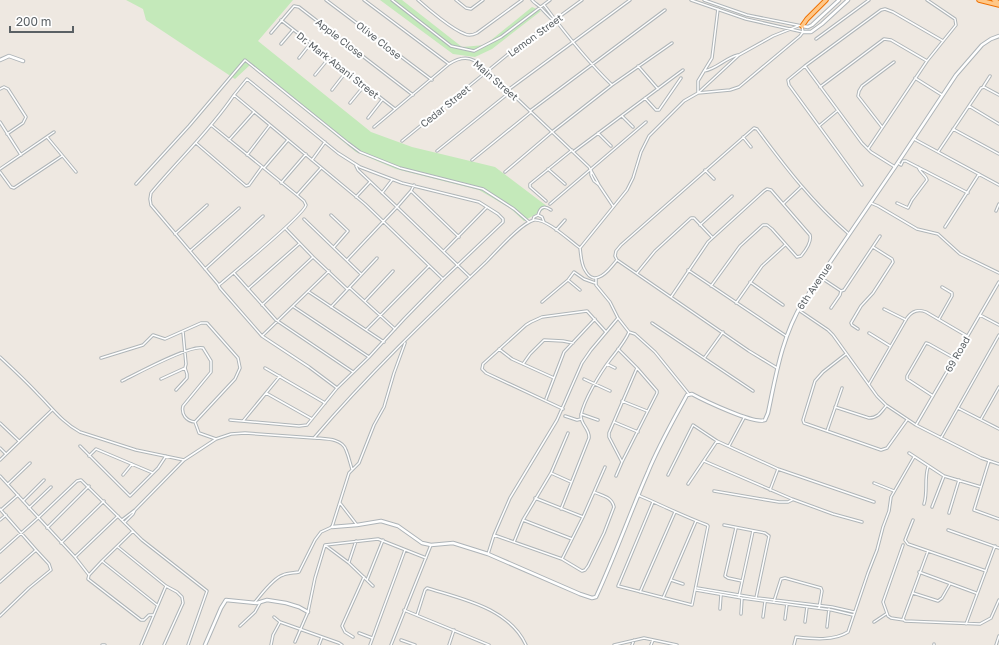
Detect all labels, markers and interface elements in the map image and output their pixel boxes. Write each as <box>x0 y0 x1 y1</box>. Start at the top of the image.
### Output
scale bar <box>10 8 73 34</box>
street label: Lemon Street <box>505 11 565 59</box>
text: 200 m <box>16 14 51 29</box>
street label: Apple Close <box>314 16 366 61</box>
street label: Olive Close <box>354 19 404 61</box>
street label: Dr. Mark Abani Street <box>295 29 381 101</box>
street label: Main Street <box>471 57 521 103</box>
street label: Cedar Street <box>418 82 472 130</box>
street label: 6th Avenue <box>794 260 834 312</box>
street label: 69 Road <box>942 334 972 374</box>

